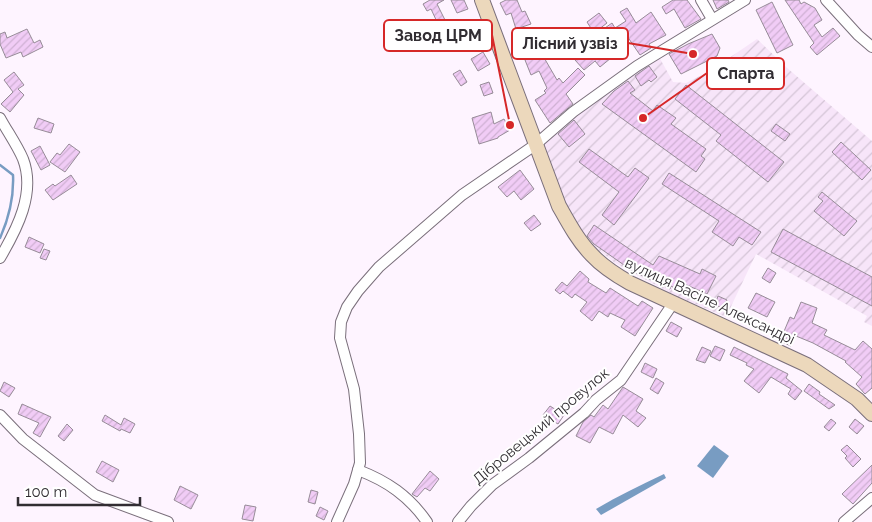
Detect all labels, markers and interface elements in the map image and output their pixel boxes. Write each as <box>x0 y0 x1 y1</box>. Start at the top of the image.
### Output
callout: Завод ЦРМ <box>384 20 492 51</box>
text: Завод ЦРМ <box>394 26 482 45</box>
callout: Лісний узвіз <box>512 28 628 59</box>
text: Лісний узвіз <box>522 34 618 53</box>
callout: Спарта <box>707 58 784 89</box>
text: Спарта <box>718 64 774 83</box>
street label: вулиця Васіле Александрі <box>622 254 798 348</box>
street label: Дібровецький провулок <box>469 364 613 488</box>
scale bar <box>18 474 140 506</box>
text: 100 m <box>25 483 67 501</box>

